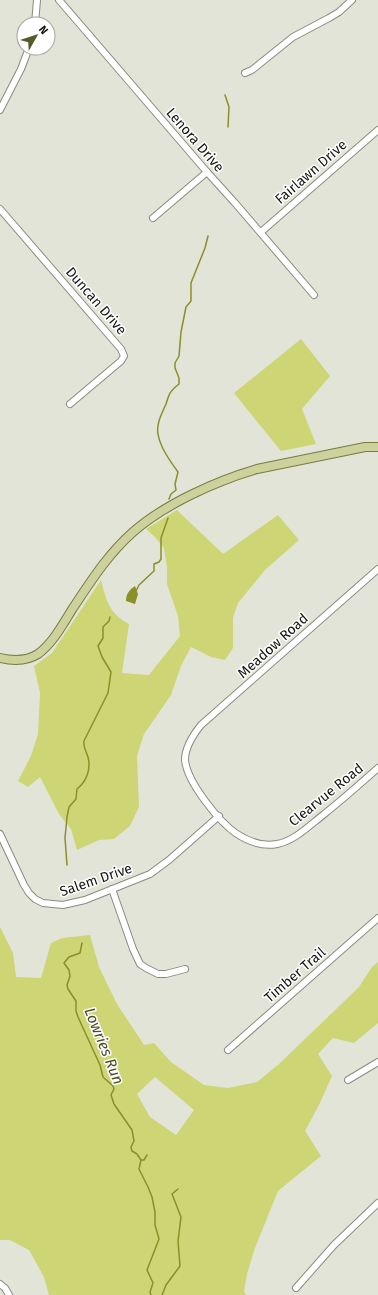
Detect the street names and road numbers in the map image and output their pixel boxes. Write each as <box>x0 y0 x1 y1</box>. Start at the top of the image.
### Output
street label: Lenora Drive <box>162 104 228 176</box>
street label: Fairlawn Drive <box>272 136 350 208</box>
street label: Duncan Drive <box>62 264 130 338</box>
street label: Meadow Road <box>234 610 312 682</box>
street label: Clearvue Road <box>285 760 367 830</box>
street label: Salem Drive <box>58 860 134 900</box>
street label: Timber Trail <box>261 944 329 1006</box>

